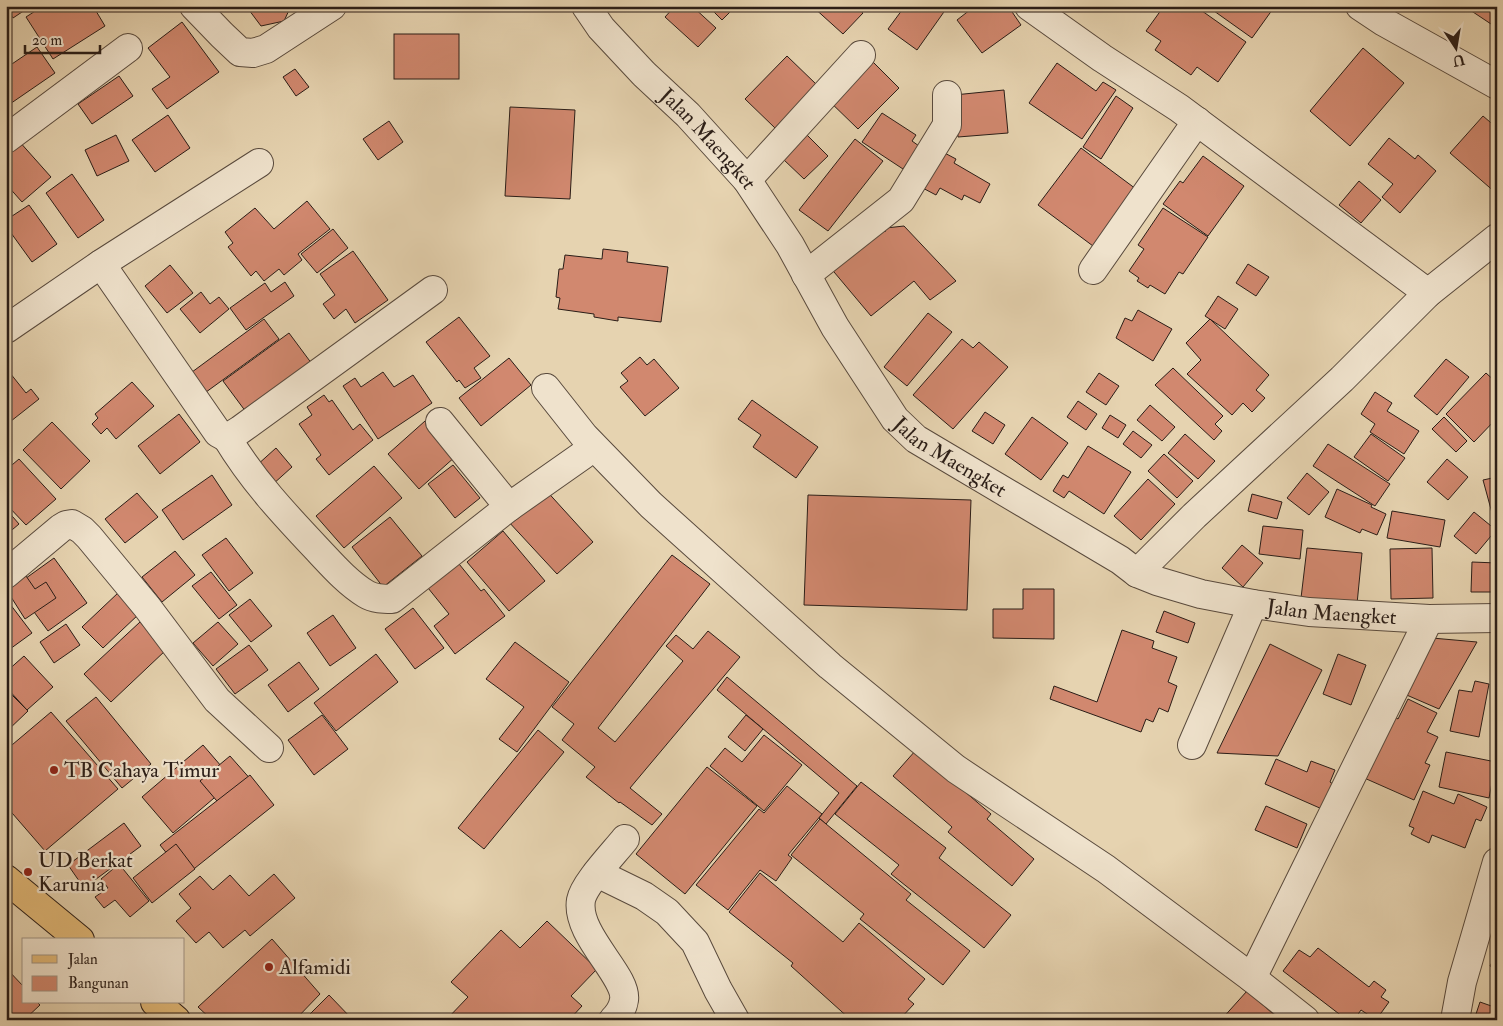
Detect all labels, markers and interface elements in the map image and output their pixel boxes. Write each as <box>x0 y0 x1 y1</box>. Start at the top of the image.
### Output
scale bar <box>25 22 100 54</box>
north arrow <box>1430 22 1480 72</box>
text: 20 m <box>32 31 62 50</box>
text: U <box>1451 51 1466 70</box>
street label: Jalan Maengket <box>653 81 763 195</box>
street label: Jalan Maengket <box>886 410 1012 503</box>
street label: Jalan Maengket <box>1264 592 1398 631</box>
place label: TB Cahaya Timur <box>64 757 219 784</box>
marker: TB Cahaya Timur <box>48 764 60 776</box>
place label: UD Berkat Karunia <box>38 847 133 898</box>
marker: UD Berkat Karunia <box>22 866 34 878</box>
legend <box>22 938 185 1004</box>
text: Jalan <box>67 950 98 970</box>
place label: Alfamidi <box>278 954 351 981</box>
marker: Alfamidi <box>263 961 275 973</box>
text: Bangunan <box>68 974 129 993</box>

